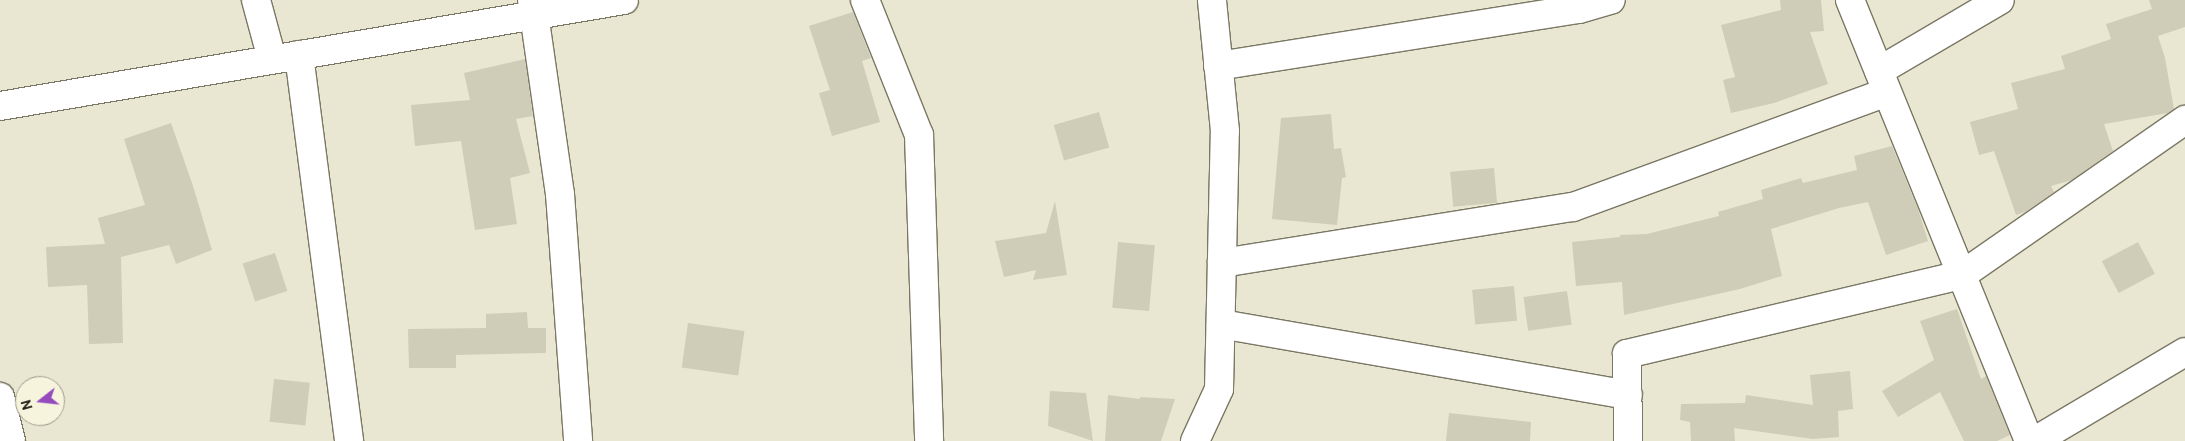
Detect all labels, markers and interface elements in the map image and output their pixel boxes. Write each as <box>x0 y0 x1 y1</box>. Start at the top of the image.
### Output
north arrow <box>15 376 65 426</box>
text: N <box>17 398 37 412</box>

